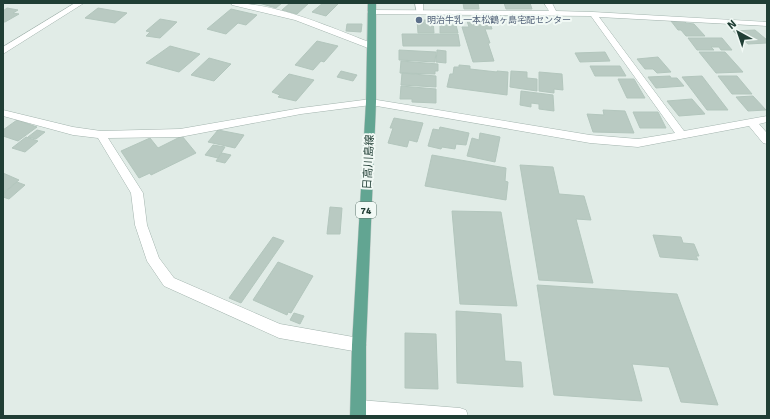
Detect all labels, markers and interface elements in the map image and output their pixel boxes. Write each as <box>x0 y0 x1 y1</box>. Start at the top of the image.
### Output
north arrow <box>718 12 758 52</box>
marker: 明治牛乳一本松鶴ヶ島宅配センター <box>414 15 424 25</box>
place label: 明治牛乳一本松鶴ヶ島宅配センター <box>427 15 571 26</box>
text: N <box>725 17 739 32</box>
street label: 日高川島線 <box>361 134 376 190</box>
road number: 74 <box>356 202 376 218</box>

